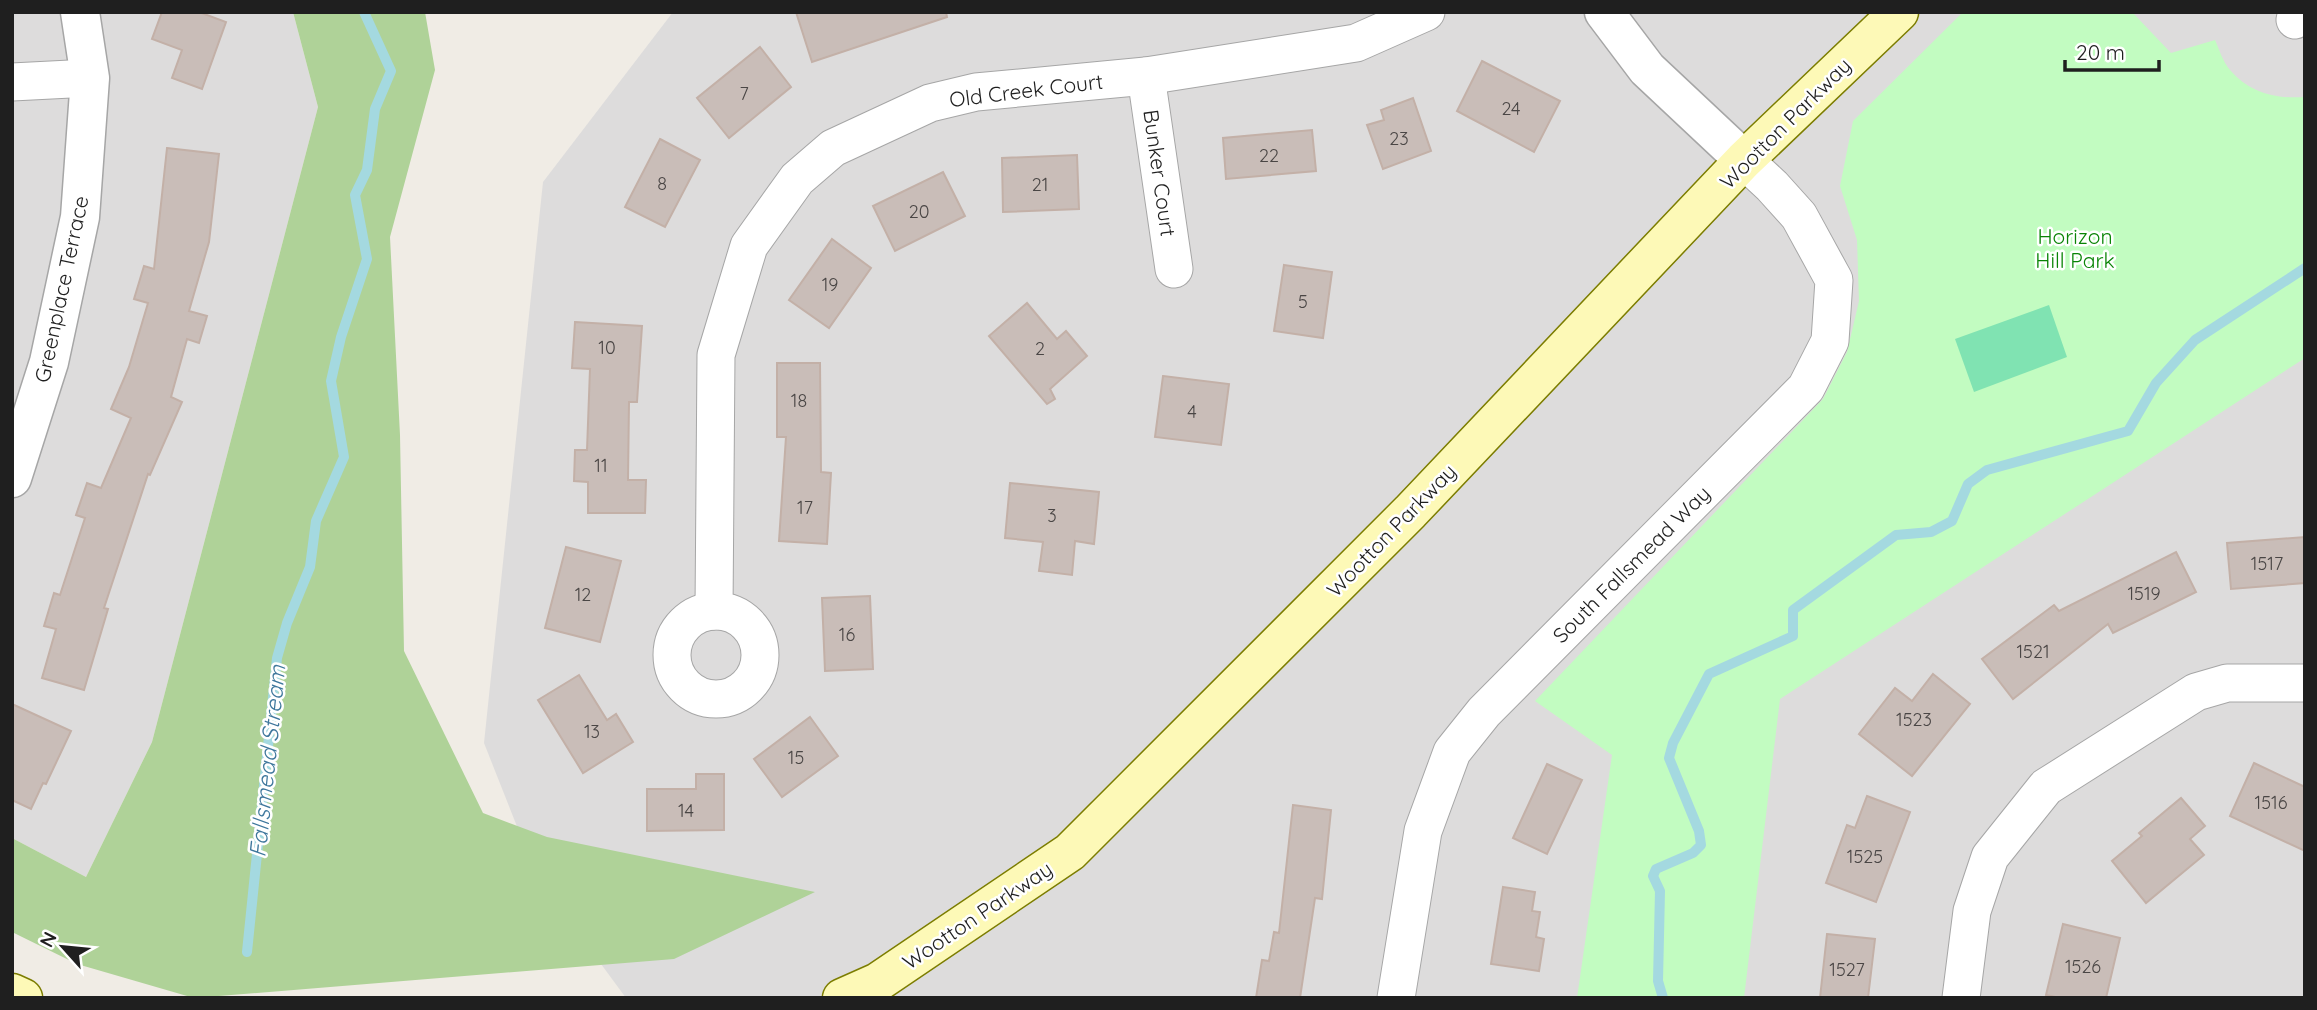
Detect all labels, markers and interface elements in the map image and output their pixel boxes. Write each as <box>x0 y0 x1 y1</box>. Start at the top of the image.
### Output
scale bar <box>2065 28 2160 72</box>
text: 20 m <box>2076 39 2125 65</box>
street label: Wootton Parkway <box>1714 52 1856 194</box>
street label: Old Creek Court <box>948 68 1104 112</box>
house number: 7 <box>739 82 749 105</box>
house number: 24 <box>1501 97 1521 120</box>
street label: Bunker Court <box>1138 108 1182 238</box>
house number: 23 <box>1389 127 1409 150</box>
house number: 22 <box>1259 144 1279 167</box>
house number: 8 <box>657 172 667 195</box>
house number: 21 <box>1032 173 1048 196</box>
street label: Greenplace Terrace <box>29 193 93 385</box>
house number: 20 <box>909 200 929 223</box>
park label: Horizon Hill Park <box>2035 223 2115 273</box>
house number: 19 <box>822 273 838 296</box>
house number: 5 <box>1298 290 1308 313</box>
house number: 10 <box>598 336 616 359</box>
house number: 2 <box>1035 337 1045 360</box>
house number: 18 <box>791 389 807 412</box>
house number: 4 <box>1187 400 1197 423</box>
house number: 11 <box>594 454 608 477</box>
street label: Wootton Parkway <box>1321 458 1461 602</box>
street label: South Fallsmead Way <box>1547 480 1715 648</box>
house number: 17 <box>797 496 813 519</box>
house number: 3 <box>1047 504 1057 527</box>
house number: 1517 <box>2251 552 2283 575</box>
house number: 1519 <box>2127 582 2161 605</box>
house number: 12 <box>575 583 591 606</box>
house number: 16 <box>839 623 855 646</box>
house number: 1521 <box>2016 640 2050 663</box>
water label: Fallsmead Stream <box>242 662 292 859</box>
house number: 1523 <box>1896 708 1932 731</box>
house number: 13 <box>584 720 600 743</box>
house number: 15 <box>788 746 804 769</box>
house number: 1516 <box>2255 791 2288 814</box>
house number: 14 <box>678 799 694 822</box>
house number: 1525 <box>1847 845 1883 868</box>
street label: Wootton Parkway <box>897 855 1057 975</box>
north arrow <box>28 912 98 982</box>
text: N <box>34 928 62 951</box>
house number: 1526 <box>2065 955 2101 978</box>
house number: 1527 <box>1829 958 1865 981</box>

